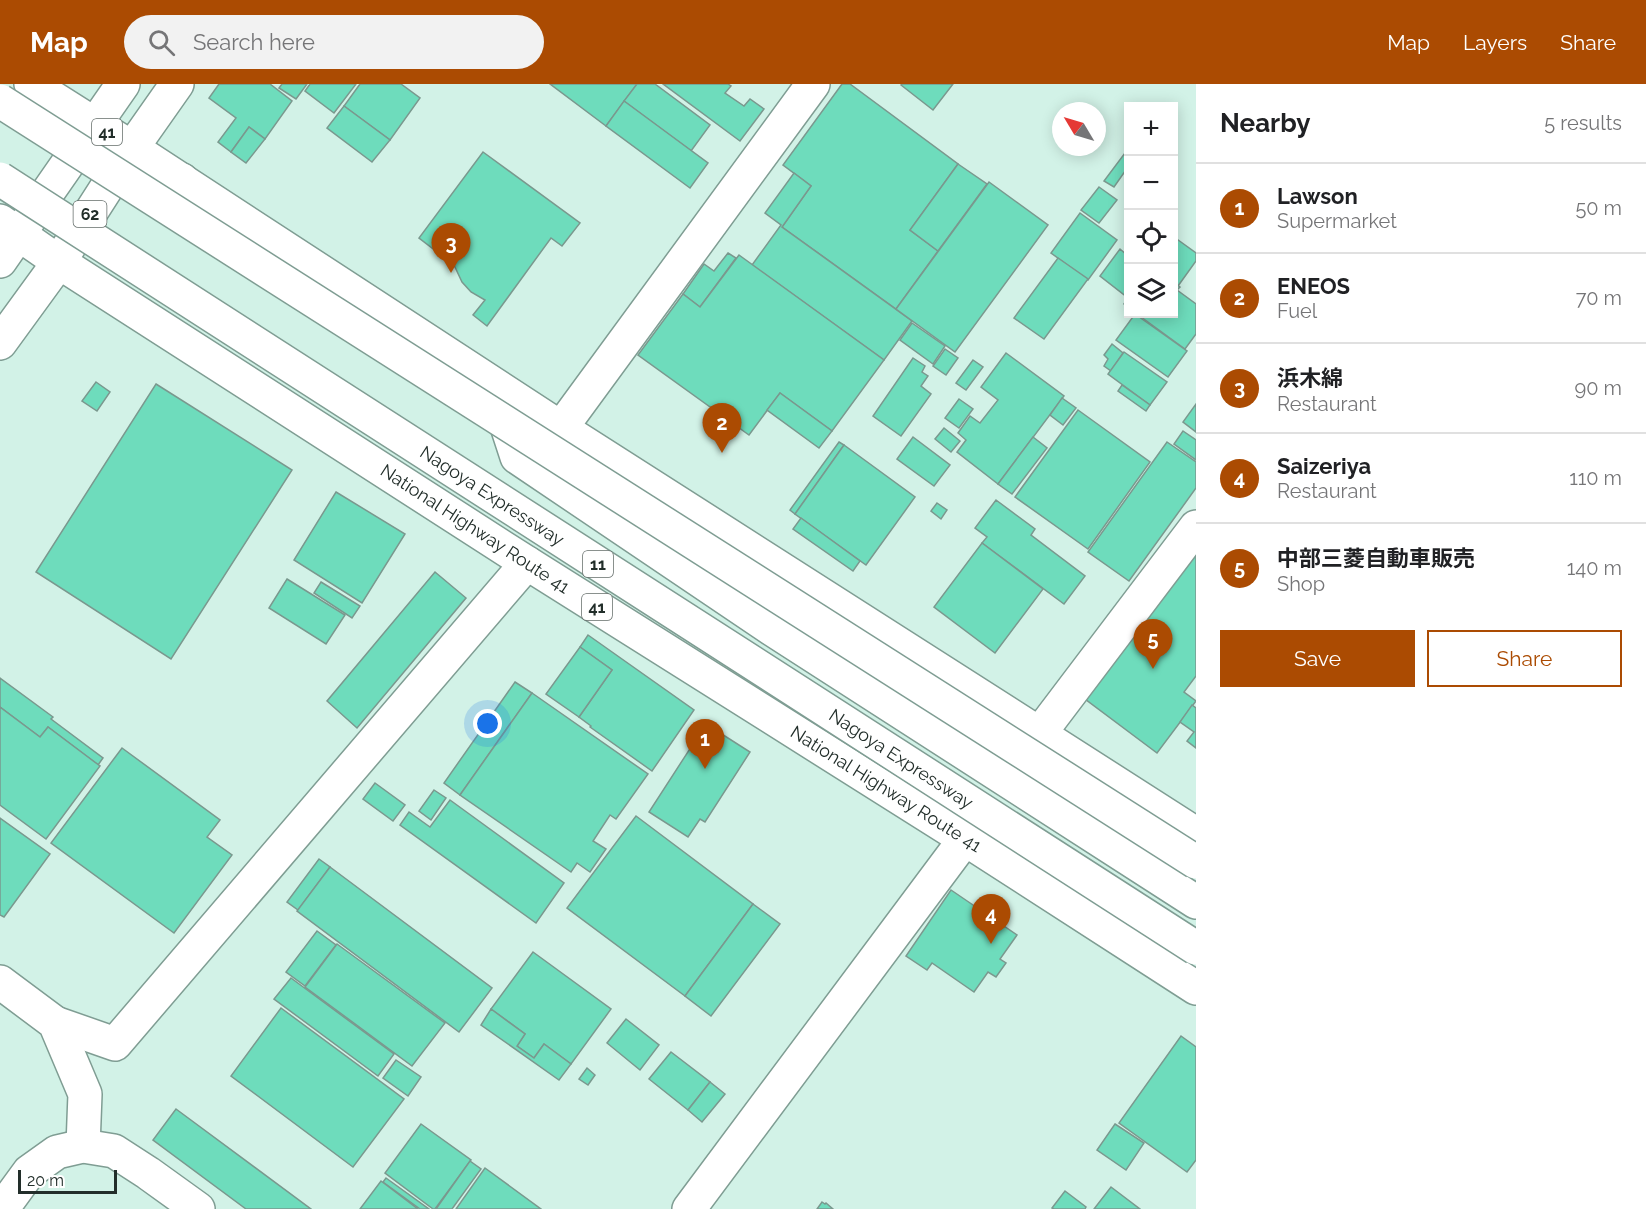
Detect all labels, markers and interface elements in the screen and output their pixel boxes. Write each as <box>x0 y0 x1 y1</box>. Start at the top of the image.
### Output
search box <box>124 15 544 69</box>
text: Map <box>30 26 88 59</box>
icon: search <box>145 26 178 59</box>
text: Search here <box>193 29 315 55</box>
text: Map <box>1387 30 1430 55</box>
text: Layers <box>1463 30 1527 55</box>
text: Share <box>1560 30 1616 55</box>
north arrow <box>1052 102 1106 156</box>
map controls <box>1124 102 1178 318</box>
button: + <box>1124 102 1178 156</box>
text: Nearby <box>1220 108 1310 138</box>
text: 5 results <box>1544 111 1622 135</box>
road number: 41 <box>92 119 122 145</box>
button: − <box>1124 156 1178 210</box>
text: Lawson <box>1277 183 1358 209</box>
text: 1 <box>1235 196 1244 220</box>
text: 50 m <box>1575 196 1622 220</box>
road number: 62 <box>74 201 106 227</box>
text: Supermarket <box>1277 209 1397 233</box>
button: locate <box>1124 210 1178 264</box>
pin: 3 <box>432 224 470 273</box>
button: layers <box>1124 264 1178 318</box>
text: ENEOS <box>1277 273 1350 299</box>
text: 2 <box>1234 286 1245 310</box>
text: 70 m <box>1576 286 1622 310</box>
text: Fuel <box>1277 299 1317 323</box>
text: 浜木綿 <box>1277 365 1343 391</box>
text: 3 <box>1234 376 1245 400</box>
text: 90 m <box>1575 376 1622 400</box>
text: Restaurant <box>1277 392 1377 416</box>
pin: 2 <box>702 404 742 453</box>
street label: Nagoya Expressway <box>416 441 568 550</box>
text: Saizeriya <box>1277 453 1371 479</box>
street label: National Highway Route 41 <box>377 460 574 598</box>
text: 4 <box>1234 466 1245 490</box>
text: 110 m <box>1569 466 1622 490</box>
text: Restaurant <box>1277 479 1377 503</box>
text: 中部三菱自動車販売 <box>1277 545 1475 571</box>
road number: 11 <box>583 551 613 577</box>
text: 5 <box>1234 556 1245 580</box>
text: 140 m <box>1567 556 1622 580</box>
text: Shop <box>1277 572 1325 596</box>
road number: 41 <box>582 594 612 620</box>
pin: 5 <box>1134 620 1172 669</box>
button: Save <box>1220 630 1415 687</box>
button: Share <box>1427 630 1622 687</box>
street label: Nagoya Expressway <box>825 704 977 813</box>
your location <box>473 709 502 738</box>
pin: 1 <box>686 720 724 769</box>
street label: National Highway Route 41 <box>787 721 986 856</box>
pin: 4 <box>972 894 1010 944</box>
scale bar <box>18 1167 117 1194</box>
text: 20 m <box>27 1171 64 1190</box>

